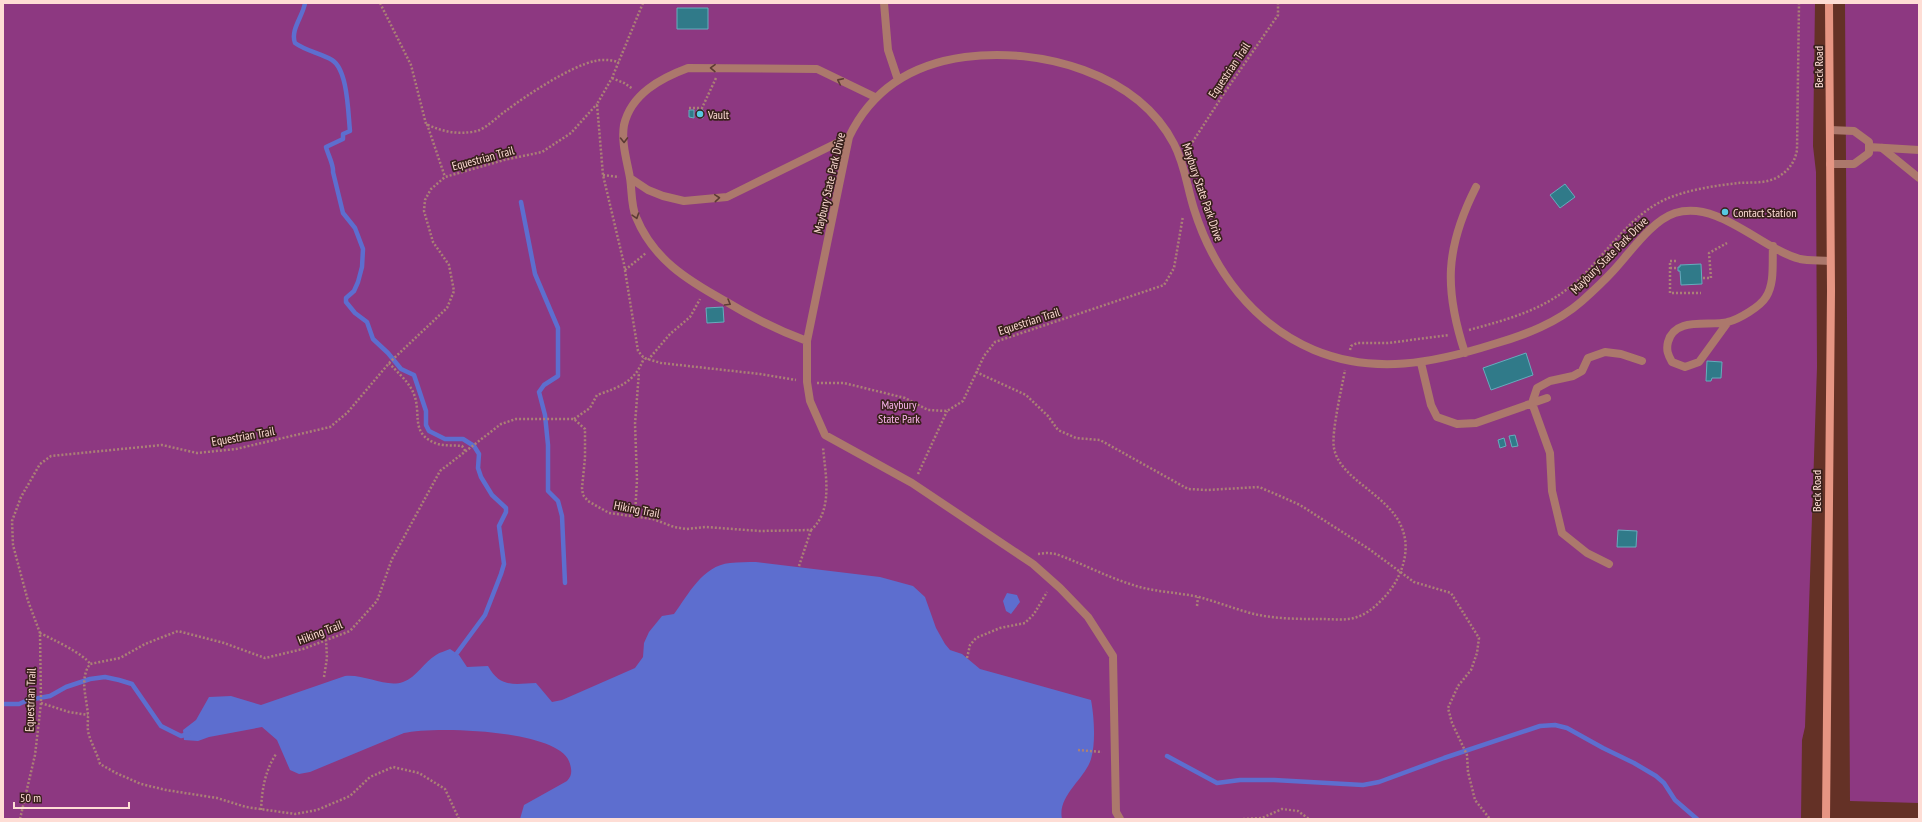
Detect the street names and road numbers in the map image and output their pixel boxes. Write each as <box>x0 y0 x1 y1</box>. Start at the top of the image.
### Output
street label: Equestrian Trail <box>1205 39 1253 101</box>
street label: Beck Road <box>1811 46 1826 88</box>
street label: Maybury State Park Drive <box>810 131 848 235</box>
street label: Maybury State Park Drive <box>1179 141 1227 243</box>
street label: Equestrian Trail <box>450 142 516 174</box>
street label: Maybury State Park Drive <box>1567 213 1651 297</box>
street label: Equestrian Trail <box>996 304 1062 338</box>
street label: Equestrian Trail <box>210 423 276 449</box>
street label: Beck Road <box>1809 470 1824 512</box>
street label: Hiking Trail <box>613 497 662 521</box>
street label: Hiking Trail <box>295 617 345 647</box>
street label: Equestrian Trail <box>21 668 39 732</box>

